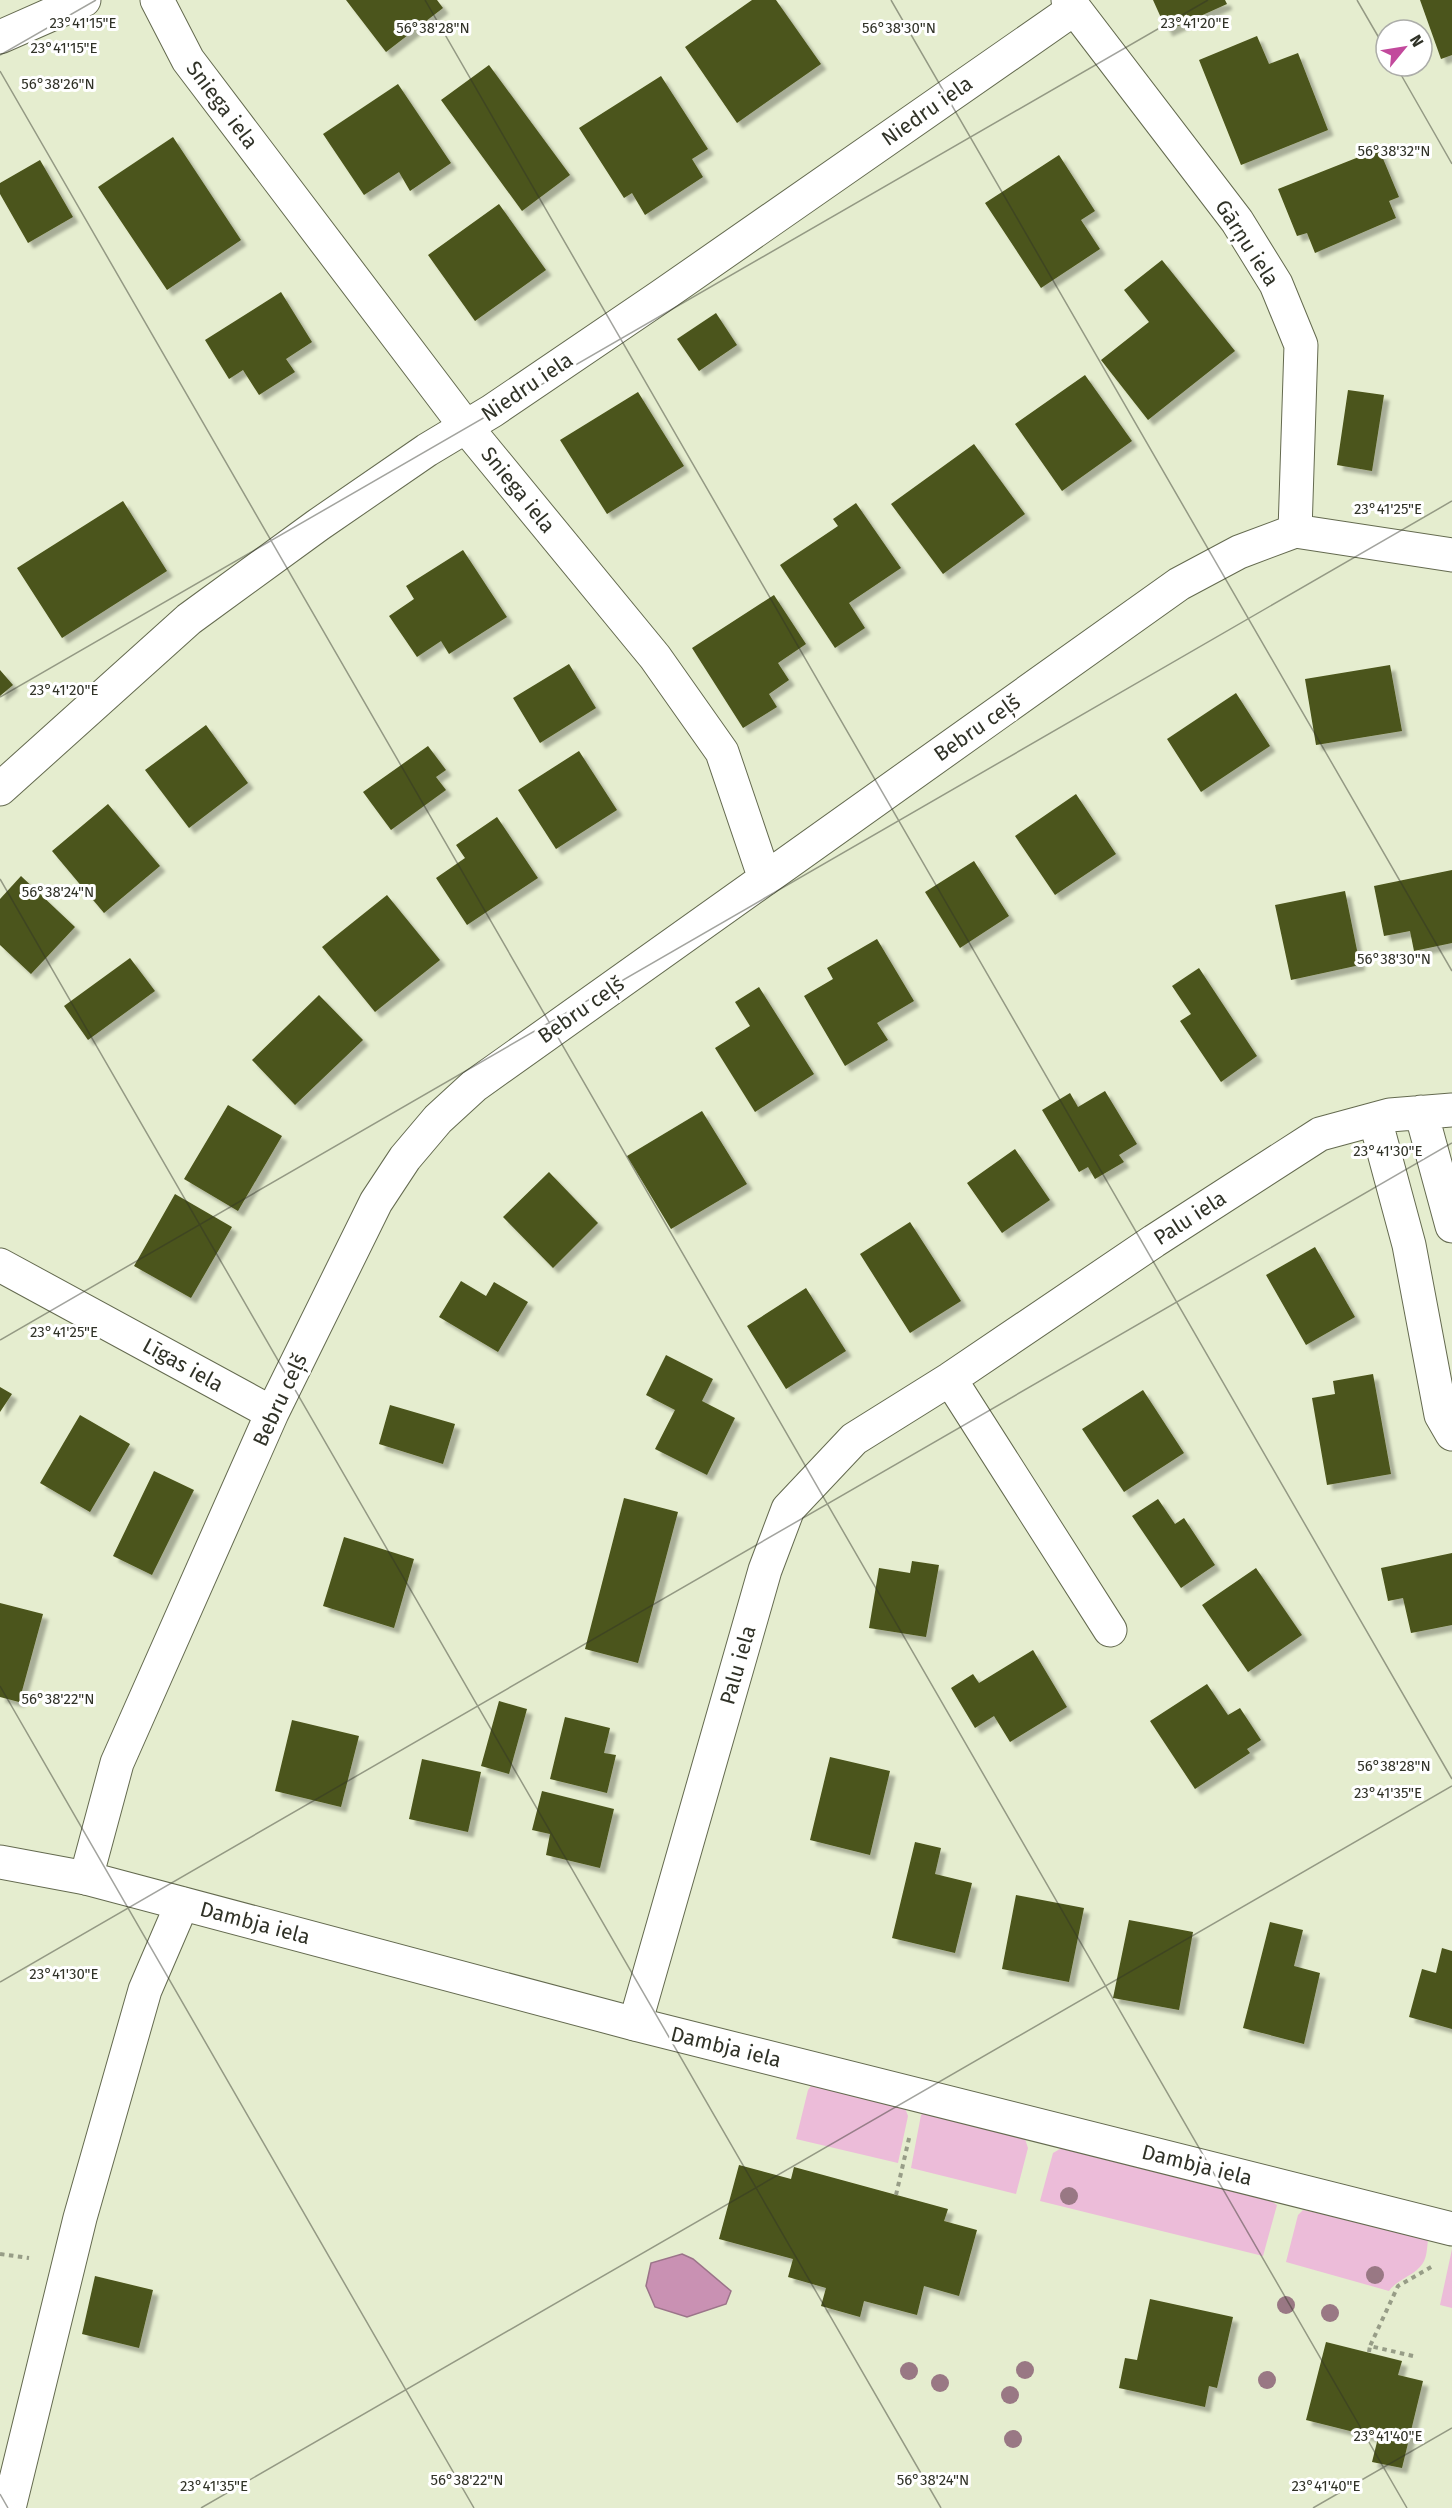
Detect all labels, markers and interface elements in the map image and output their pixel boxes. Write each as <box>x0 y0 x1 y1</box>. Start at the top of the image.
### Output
text: 23°41'15"E <box>49 14 117 32</box>
text: 23°41'20"E <box>1160 14 1230 32</box>
north arrow <box>1374 18 1434 78</box>
text: 56°38'28"N <box>396 19 470 37</box>
text: 56°38'30"N <box>862 19 936 37</box>
text: N <box>1406 31 1427 50</box>
text: 23°41'15"E <box>30 39 98 57</box>
street label: Sniega iela <box>180 56 264 154</box>
street label: Niedru iela <box>877 70 977 152</box>
text: 56°38'26"N <box>21 75 95 93</box>
text: 56°38'32"N <box>1357 142 1431 160</box>
street label: Gārņu iela <box>1209 195 1285 291</box>
street label: Niedru iela <box>476 347 578 427</box>
street label: Sniega iela <box>475 442 561 538</box>
text: 23°41'25"E <box>1354 500 1422 518</box>
text: 23°41'20"E <box>29 681 99 699</box>
street label: Bebru ceļš <box>929 689 1025 767</box>
text: 56°38'24"N <box>22 883 94 901</box>
text: 56°38'30"N <box>1357 950 1431 968</box>
street label: Bebru ceļš <box>533 971 629 1049</box>
text: 23°41'30"E <box>1353 1142 1423 1160</box>
street label: Palu iela <box>1149 1185 1231 1251</box>
text: 23°41'25"E <box>30 1323 98 1341</box>
street label: Līgas iela <box>138 1332 228 1398</box>
street label: Bebru ceļš <box>247 1349 313 1451</box>
street label: Palu iela <box>714 1622 762 1708</box>
text: 56°38'22"N <box>21 1690 95 1708</box>
text: 56°38'28"N <box>1357 1757 1431 1775</box>
text: 23°41'35"E <box>1354 1784 1422 1802</box>
street label: Dambja iela <box>197 1896 313 1950</box>
text: 23°41'30"E <box>29 1965 99 1983</box>
street label: Dambja iela <box>668 2021 784 2073</box>
street label: Dambja iela <box>1139 2139 1255 2191</box>
text: 23°41'40"E <box>1353 2427 1423 2445</box>
text: 56°38'22"N <box>430 2471 504 2489</box>
text: 56°38'24"N <box>897 2471 969 2489</box>
text: 23°41'35"E <box>180 2477 248 2495</box>
text: 23°41'40"E <box>1291 2477 1361 2495</box>

